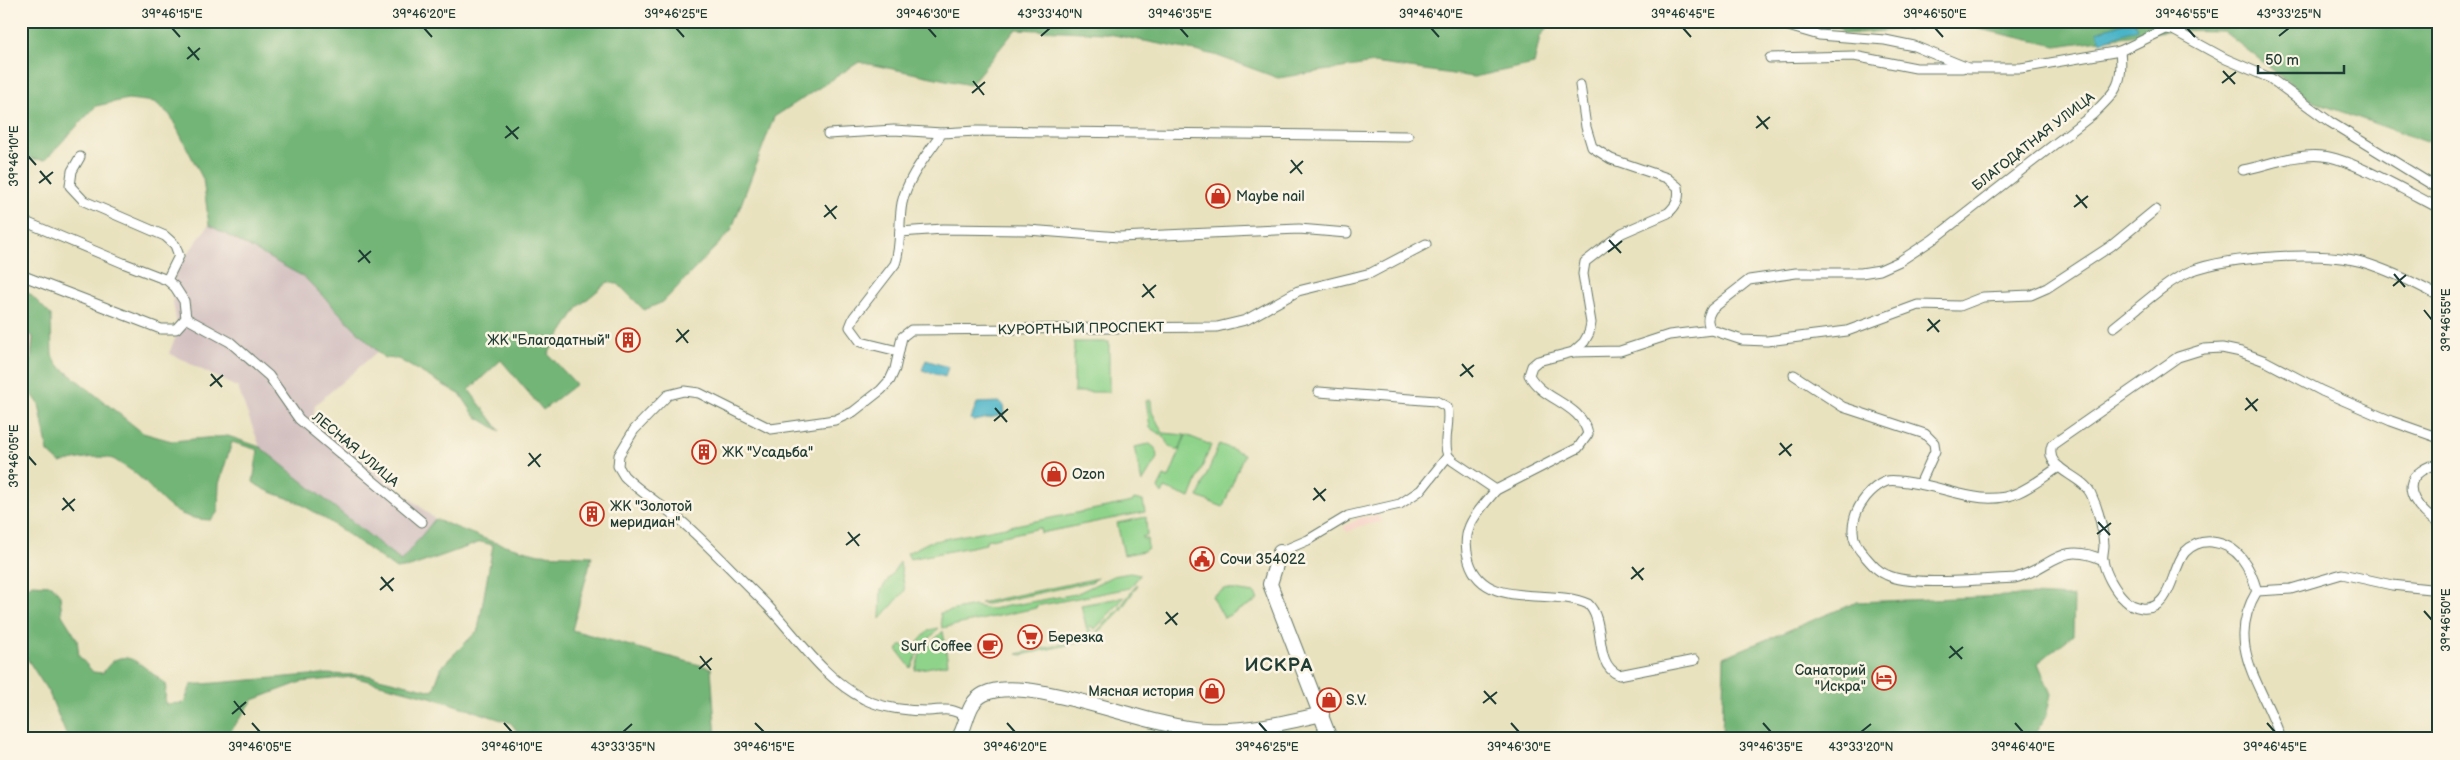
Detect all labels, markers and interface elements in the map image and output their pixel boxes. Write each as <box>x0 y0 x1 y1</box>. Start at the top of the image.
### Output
text: 39°46'15"E <box>141 7 203 22</box>
text: 39°46'20"E <box>392 7 456 22</box>
text: 39°46'25"E <box>644 7 708 22</box>
text: 39°46'30"E <box>896 7 960 22</box>
text: 43°33'40"N <box>1017 7 1083 22</box>
text: 39°46'35"E <box>1148 7 1212 22</box>
text: 39°46'40"E <box>1399 7 1463 22</box>
text: 39°46'45"E <box>1651 7 1715 22</box>
text: 39°46'50"E <box>1903 7 1967 22</box>
text: 39°46'55"E <box>2155 7 2219 22</box>
text: 43°33'25"N <box>2257 7 2321 22</box>
scale bar <box>2258 42 2344 74</box>
text: 50 m <box>2265 51 2299 70</box>
street label: БЛАГОДАТНАЯ УЛИЦА <box>1969 88 2098 194</box>
text: 39°46'10"E <box>7 125 22 187</box>
shop icon: Maybe nail <box>1205 183 1231 209</box>
place label: Maybe nail <box>1236 188 1305 205</box>
text: 39°46'55"E <box>2439 288 2454 352</box>
street label: КУРОРТНЫЙ ПРОСПЕКТ <box>997 319 1165 338</box>
building icon: ЖК "Благодатный" <box>615 327 641 353</box>
place label: ЖК "Благодатный" <box>487 332 610 349</box>
street label: ЛЕСНАЯ УЛИЦА <box>308 408 403 491</box>
text: 39°46'05"E <box>7 424 22 488</box>
building icon: ЖК "Усадьба" <box>691 439 717 465</box>
place label: ЖК "Усадьба" <box>722 444 813 461</box>
shop icon: Ozon <box>1041 461 1067 487</box>
place label: Ozon <box>1072 466 1105 483</box>
place label: ЖК "Золотой меридиан" <box>610 498 692 531</box>
building icon: ЖК "Золотой меридиан" <box>579 501 605 527</box>
public building icon: Сочи 354022 <box>1189 546 1215 572</box>
place label: Сочи 354022 <box>1220 551 1306 568</box>
text: 39°46'50"E <box>2439 588 2454 652</box>
supermarket icon: Березка <box>1017 624 1043 650</box>
place label: Березка <box>1048 629 1104 646</box>
cafe icon: Surf Coffee <box>977 633 1003 659</box>
place label: Surf Coffee <box>901 638 972 655</box>
district label: ИСКРА <box>1245 654 1313 677</box>
place label: Санаторий "Искра" <box>1795 662 1866 695</box>
hotel icon: Санаторий "Искра" <box>1871 665 1897 691</box>
shop icon: Мясная история <box>1199 678 1225 704</box>
place label: Мясная история <box>1088 683 1194 700</box>
shop icon: S.V. <box>1316 687 1342 713</box>
place label: S.V. <box>1346 692 1367 709</box>
text: 39°46'05"E <box>228 740 292 755</box>
text: 39°46'10"E <box>481 740 543 755</box>
text: 43°33'35"N <box>590 740 656 755</box>
text: 39°46'15"E <box>733 740 795 755</box>
text: 39°46'20"E <box>983 740 1047 755</box>
text: 39°46'25"E <box>1235 740 1299 755</box>
text: 39°46'30"E <box>1487 740 1551 755</box>
text: 39°46'35"E <box>1739 740 1803 755</box>
text: 43°33'20"N <box>1828 740 1894 755</box>
text: 39°46'40"E <box>1991 740 2055 755</box>
text: 39°46'45"E <box>2243 740 2307 755</box>

